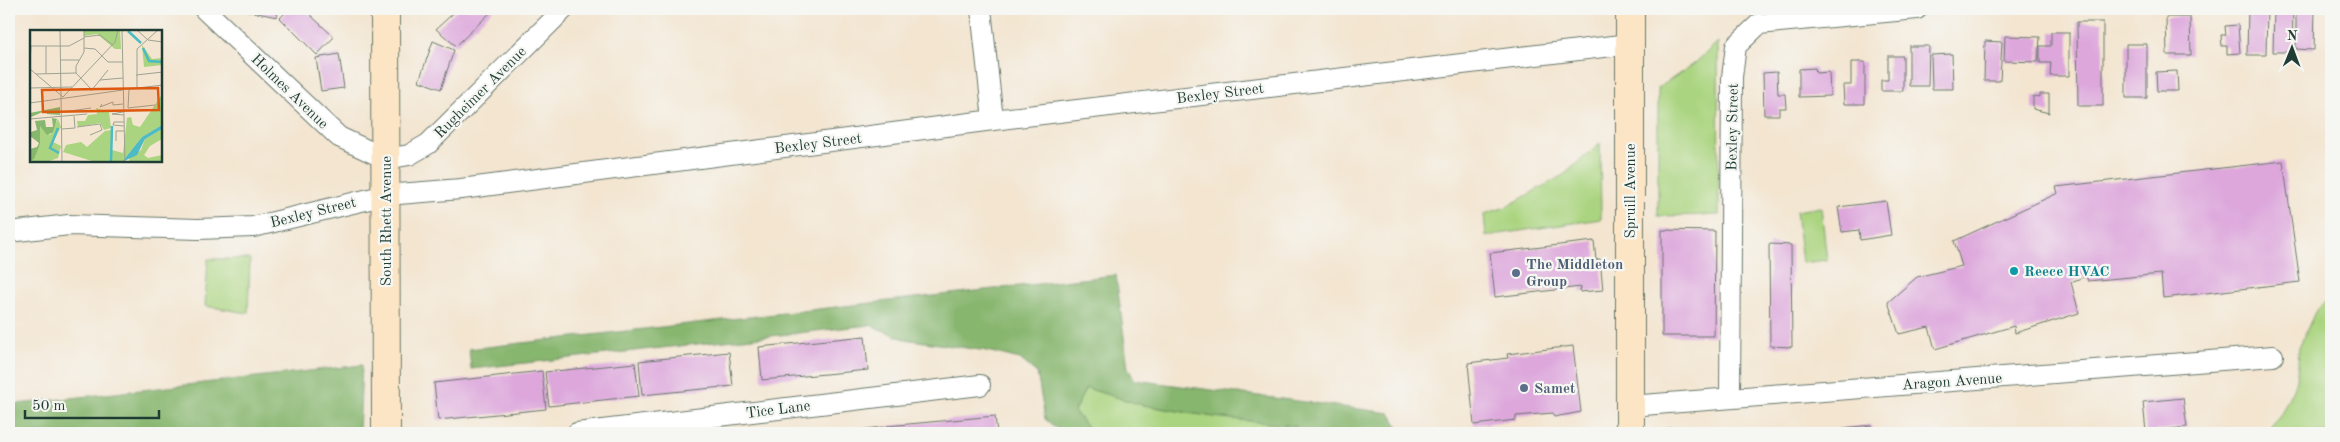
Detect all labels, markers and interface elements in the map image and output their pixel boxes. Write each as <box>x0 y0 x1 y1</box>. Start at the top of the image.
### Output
north arrow <box>2268 22 2318 72</box>
text: N <box>2287 29 2298 43</box>
inset map <box>30 30 162 162</box>
street label: Rugheimer Avenue <box>432 44 530 142</box>
street label: Holmes Avenue <box>248 52 330 132</box>
street label: Bexley Street <box>1176 82 1265 107</box>
street label: Bexley Street <box>1725 83 1742 171</box>
street label: Bexley Street <box>774 132 863 157</box>
street label: Spruill Avenue <box>1624 143 1639 239</box>
street label: South Rhett Avenue <box>380 156 395 286</box>
street label: Bexley Street <box>269 196 358 231</box>
place label: The Middleton Group <box>1526 258 1623 290</box>
marker: Reece HVAC <box>2008 265 2020 277</box>
place label: Reece HVAC <box>2024 265 2110 280</box>
marker: The Middleton Group <box>1510 267 1522 279</box>
street label: Aragon Avenue <box>1901 372 2003 393</box>
marker: Samet <box>1518 382 1530 394</box>
place label: Samet <box>1534 382 1576 397</box>
scale bar <box>25 387 159 419</box>
text: 50 m <box>32 399 66 414</box>
street label: Tice Lane <box>745 399 811 422</box>

